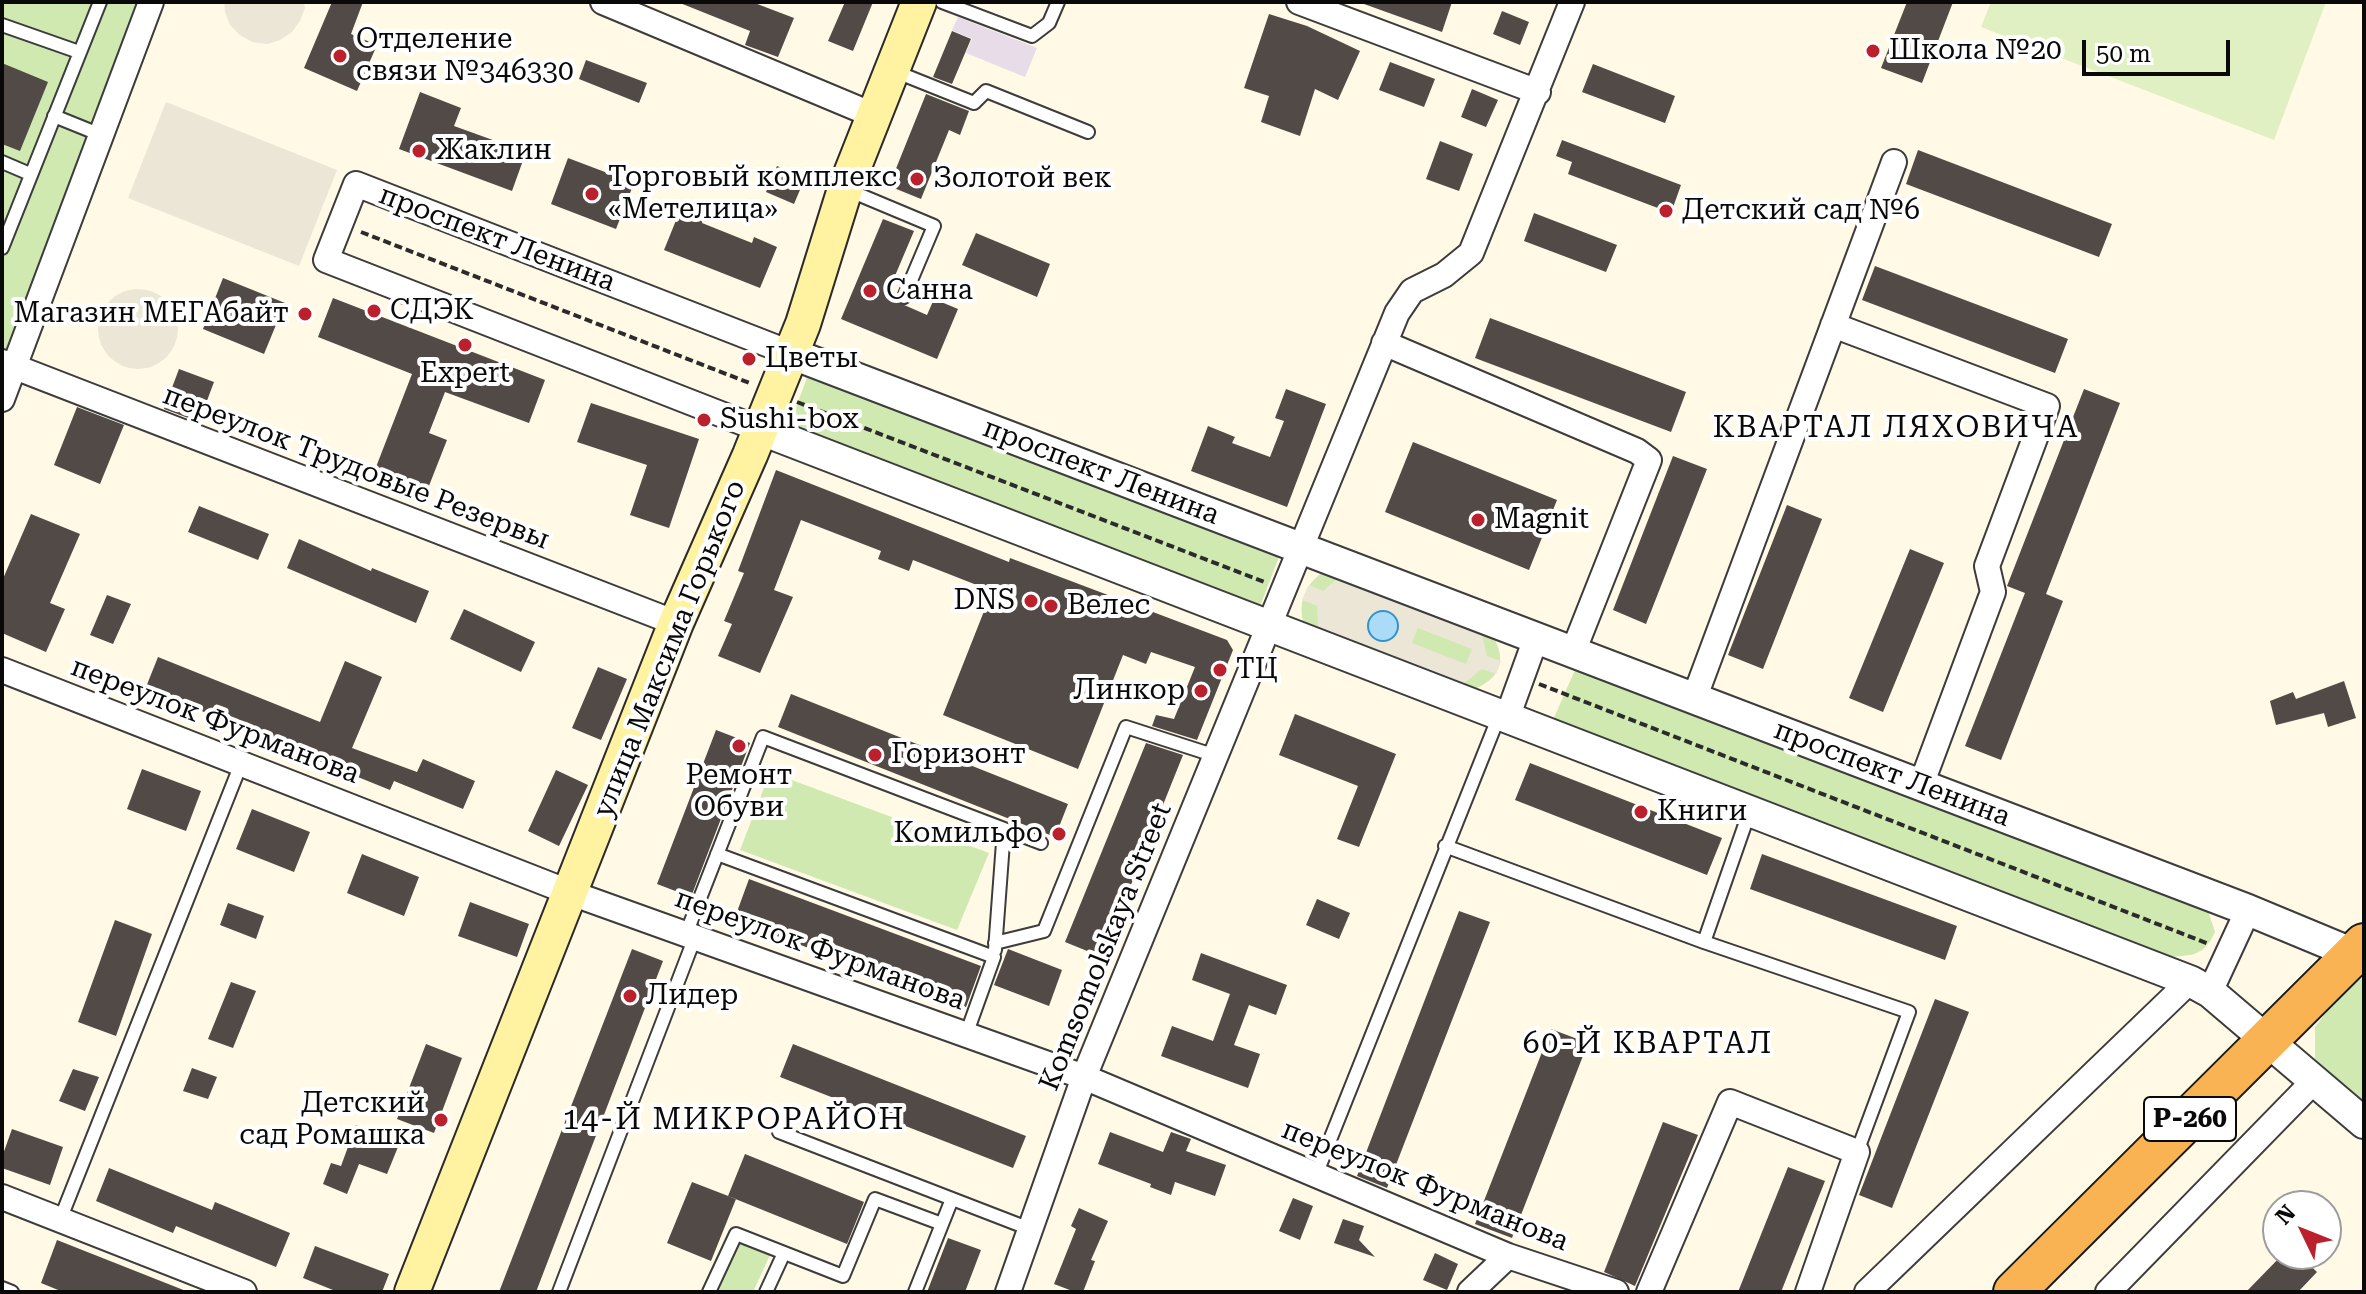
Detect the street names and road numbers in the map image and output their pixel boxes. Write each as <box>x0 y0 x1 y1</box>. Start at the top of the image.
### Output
street label: проспект Ленина <box>374 178 620 300</box>
street label: переулок Трудовые Резервы <box>158 379 554 557</box>
street label: проспект Ленина <box>978 411 1224 533</box>
street label: улица Максима Горького <box>587 476 753 822</box>
street label: переулок Фурманова <box>66 650 364 792</box>
street label: проспект Ленина <box>1769 713 2015 835</box>
street label: Komsomolskaya Street <box>1033 798 1179 1096</box>
street label: переулок Фурманова <box>670 882 970 1018</box>
road number: Р-260 <box>2144 1097 2236 1141</box>
street label: переулок Фурманова <box>1277 1113 1573 1259</box>

